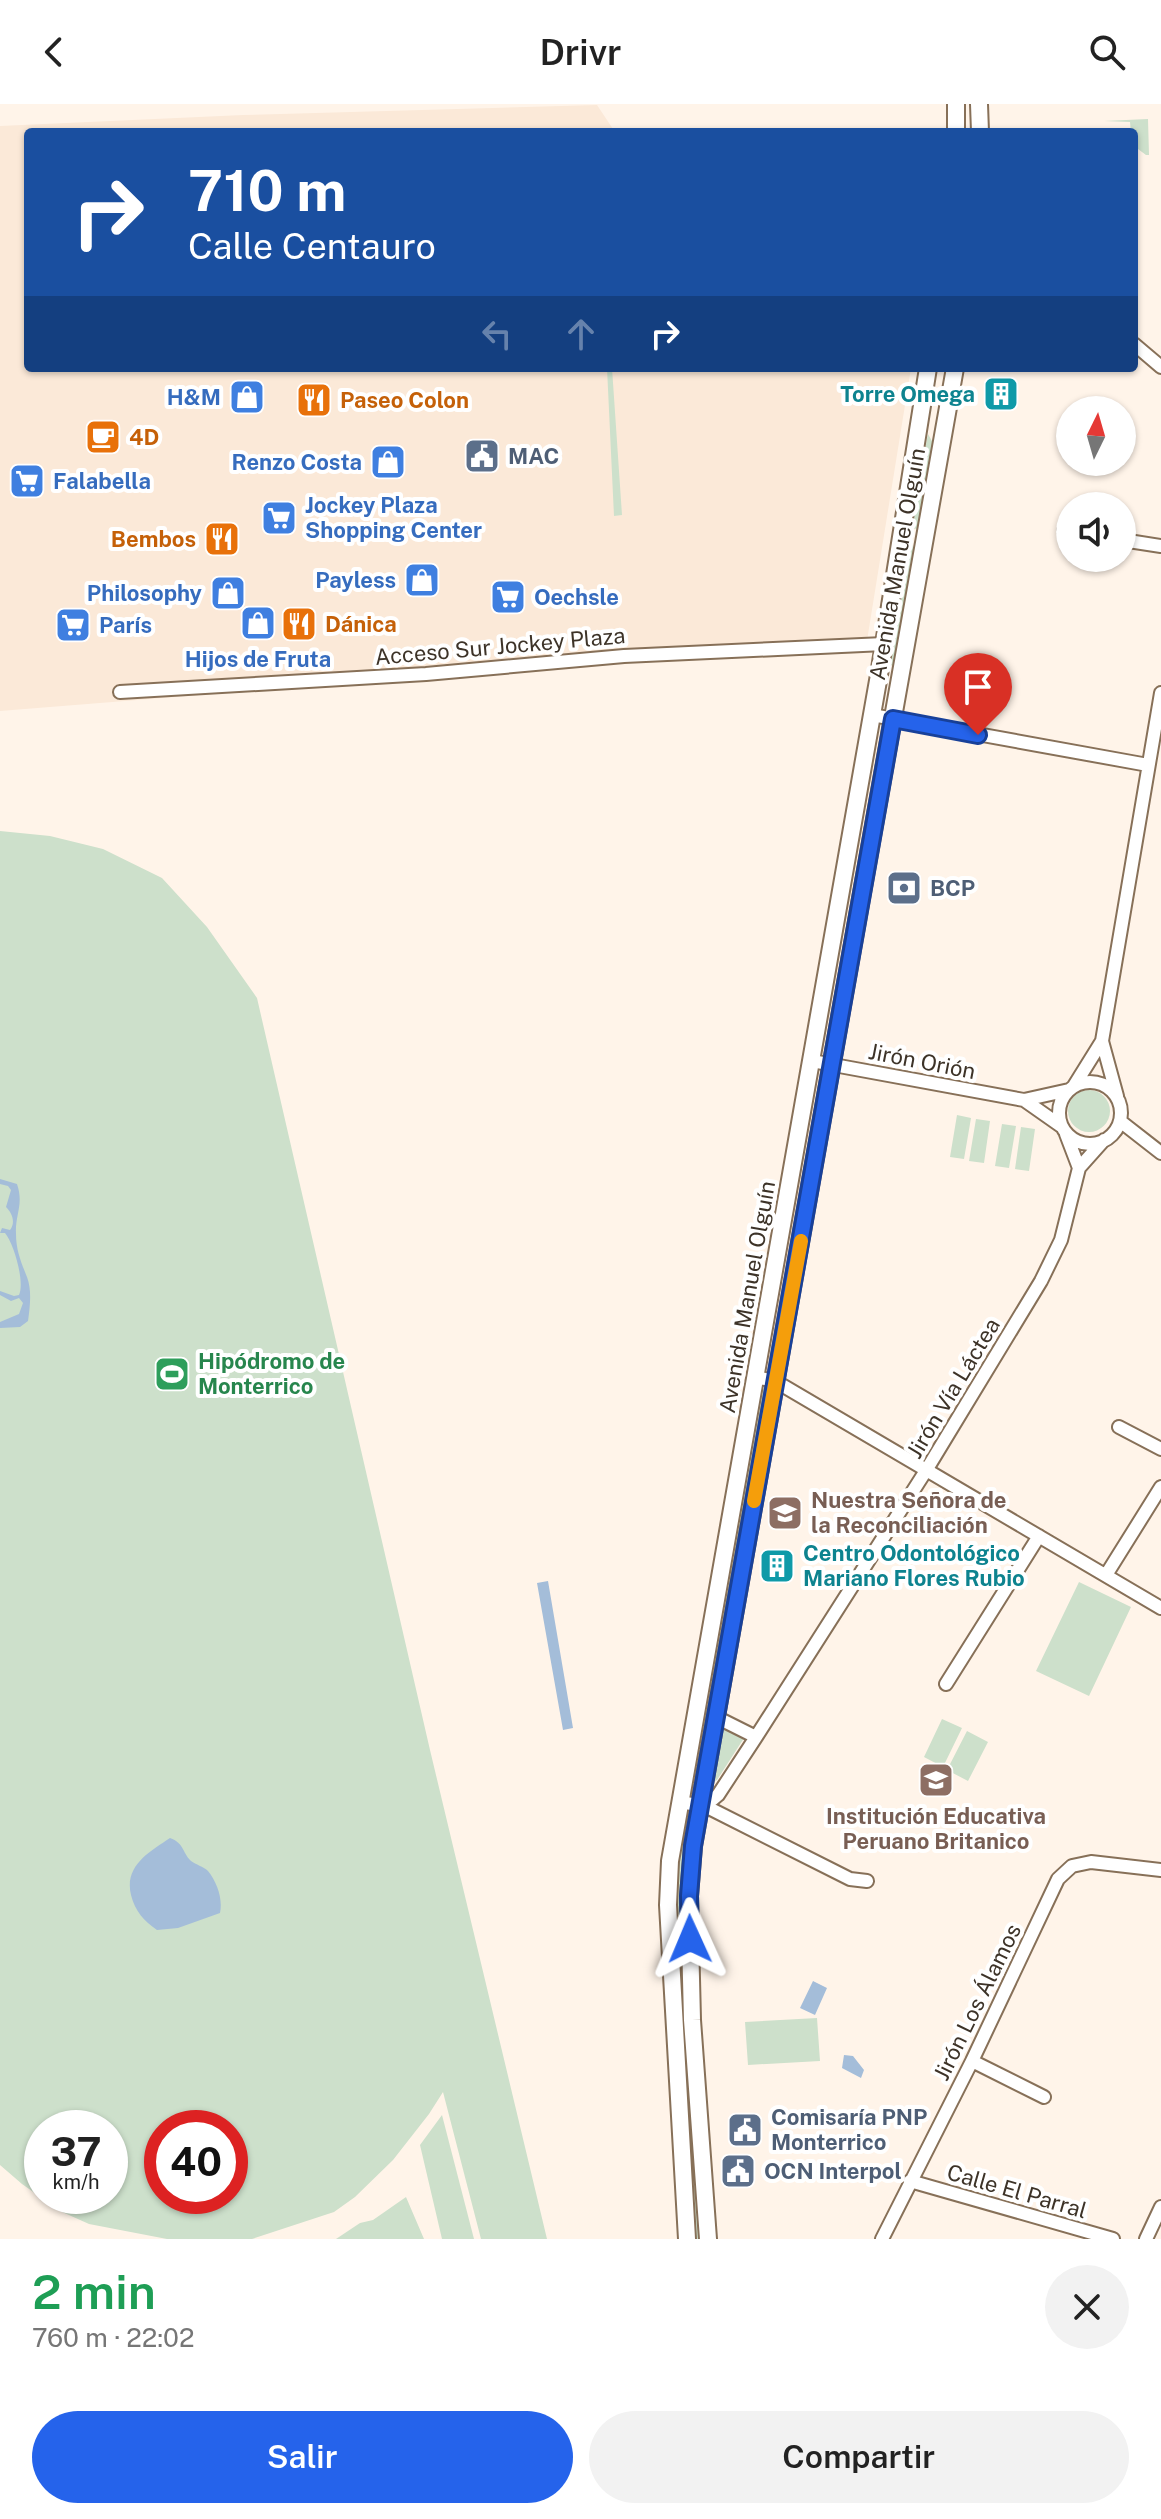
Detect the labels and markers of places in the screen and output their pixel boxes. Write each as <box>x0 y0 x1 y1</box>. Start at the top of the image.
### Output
building icon: Torre Omega <box>982 375 1020 413</box>
shop icon: H&M <box>228 378 266 416</box>
restaurant icon: Paseo Colon <box>295 381 333 419</box>
place label: Torre Omega <box>840 381 975 407</box>
place label: H&M <box>167 384 221 410</box>
place label: Paseo Colon <box>340 387 469 413</box>
cafe icon: 4D <box>84 418 122 456</box>
place label: 4D <box>129 424 159 450</box>
public building icon: MAC <box>463 437 501 475</box>
shop icon: Renzo Costa <box>369 443 407 481</box>
place label: MAC <box>508 443 559 469</box>
place label: Renzo Costa <box>232 449 362 475</box>
supermarket icon: Falabella <box>8 462 46 500</box>
place label: Falabella <box>53 468 151 494</box>
place label: Jockey Plaza Shopping Center <box>305 492 482 543</box>
supermarket icon: Jockey Plaza Shopping Center <box>260 499 298 537</box>
restaurant icon: Bembos <box>203 520 241 558</box>
place label: Bembos <box>111 526 196 552</box>
shop icon: Payless <box>403 561 441 599</box>
place label: Payless <box>315 567 396 593</box>
shop icon: Philosophy <box>209 574 247 612</box>
supermarket icon: Oechsle <box>489 578 527 616</box>
place label: Philosophy <box>87 580 203 606</box>
place label: Oechsle <box>534 584 619 610</box>
shop icon: Hijos de Fruta <box>239 604 277 642</box>
restaurant icon: Dánica <box>280 605 318 643</box>
supermarket icon: París <box>54 606 92 644</box>
place label: Dánica <box>325 611 397 637</box>
place label: París <box>99 612 152 638</box>
place label: Hijos de Fruta <box>185 646 331 672</box>
pin <box>944 653 1012 735</box>
bank icon: BCP <box>885 869 923 907</box>
place label: BCP <box>930 875 975 901</box>
place label: Hipódromo de Monterrico <box>198 1348 345 1399</box>
sports icon: Hipódromo de Monterrico <box>153 1355 191 1393</box>
place label: Nuestra Señora de la Reconciliación <box>811 1487 1007 1538</box>
school or university icon: Nuestra Señora de la Reconciliación <box>766 1494 804 1532</box>
place label: Centro Odontológico Mariano Flores Rubio <box>803 1540 1025 1591</box>
building icon: Centro Odontológico Mariano Flores Rubio <box>758 1547 796 1585</box>
school or university icon: Institución Educativa Peruano Britanico <box>917 1761 955 1799</box>
place label: Institución Educativa Peruano Britanico <box>826 1803 1046 1854</box>
place label: Comisaría PNP Monterrico <box>771 2104 927 2155</box>
public building icon: Comisaría PNP Monterrico <box>726 2111 764 2149</box>
public building icon: OCN Interpol <box>719 2152 757 2190</box>
place label: OCN Interpol <box>764 2158 902 2184</box>

